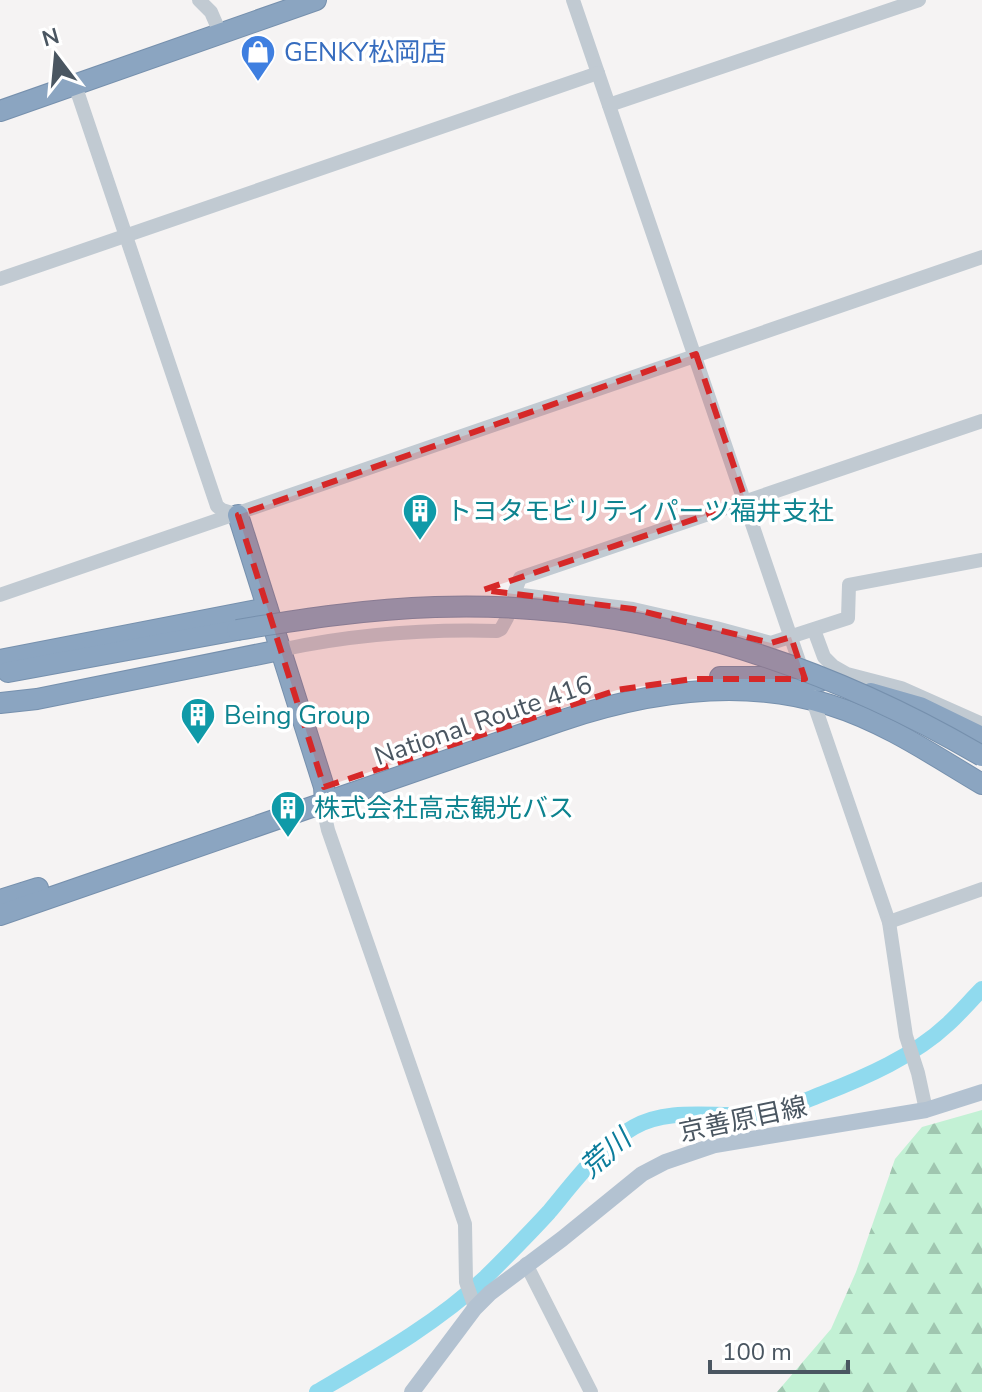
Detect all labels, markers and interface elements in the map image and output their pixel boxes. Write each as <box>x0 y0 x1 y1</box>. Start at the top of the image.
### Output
north arrow <box>16 16 96 96</box>
text: N <box>39 21 63 54</box>
shop icon: GENKY松岡店 <box>239 33 277 83</box>
place label: GENKY松岡店 <box>284 35 446 70</box>
building icon: トヨタモビリティパーツ福井支社 <box>401 492 439 542</box>
place label: トヨタモビリティパーツ福井支社 <box>446 494 834 529</box>
street label: National Route 416 <box>370 667 597 774</box>
building icon: Being Group <box>179 696 217 746</box>
place label: Being Group <box>224 698 370 733</box>
building icon: 株式会社高志観光バス <box>269 789 307 839</box>
place label: 株式会社高志観光バス <box>314 791 574 826</box>
street label: 京善原目線 <box>676 1089 810 1150</box>
water label: 荒川 <box>572 1119 642 1186</box>
scale bar <box>710 1324 848 1374</box>
text: 100 m <box>722 1336 792 1368</box>

